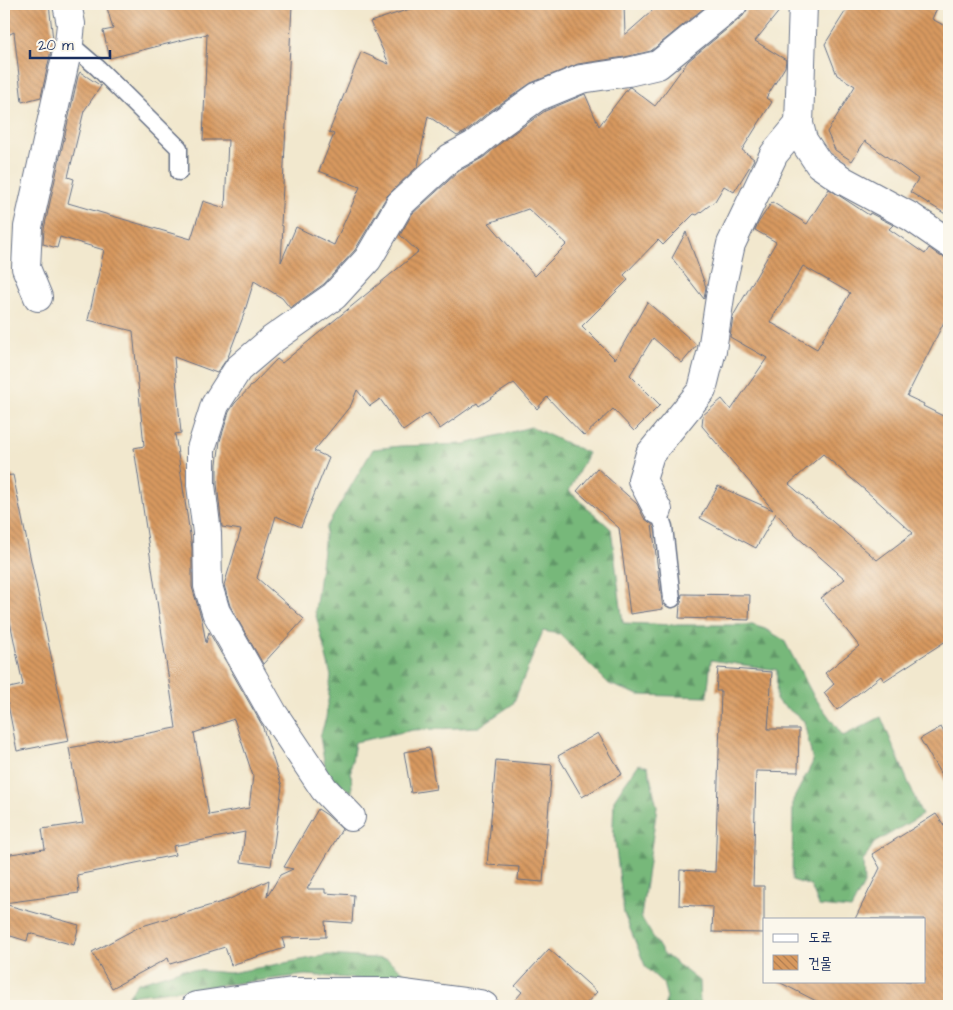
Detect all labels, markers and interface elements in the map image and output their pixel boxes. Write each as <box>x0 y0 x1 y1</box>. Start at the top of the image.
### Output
scale bar <box>30 28 110 60</box>
text: 20 m <box>38 35 74 56</box>
legend <box>763 918 926 982</box>
text: 도로 <box>808 927 832 948</box>
text: 건물 <box>808 953 832 974</box>

